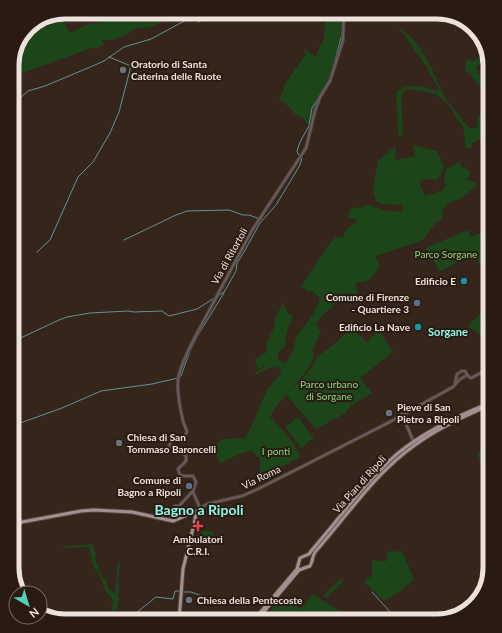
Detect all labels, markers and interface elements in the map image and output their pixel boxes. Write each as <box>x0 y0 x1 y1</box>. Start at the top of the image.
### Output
place label: Oratorio di Santa Caterina delle Ruote <box>131 58 222 82</box>
marker: Oratorio di Santa Caterina delle Ruote <box>118 65 128 75</box>
street label: Via di Ritortoli <box>209 226 249 286</box>
park label: Parco Sorgane <box>415 248 477 260</box>
place label: Edificio E <box>415 275 456 287</box>
marker: Edificio E <box>459 276 469 286</box>
place label: Comune di Firenze - Quartiere 3 <box>326 291 410 315</box>
marker: Comune di Firenze - Quartiere 3 <box>412 298 422 308</box>
place label: Edificio La Nave <box>339 321 411 333</box>
marker: Edificio La Nave <box>413 322 423 332</box>
district label: Sorgane <box>428 325 468 338</box>
park label: Parco urbano di Sorgane <box>300 378 358 402</box>
place label: Pieve di San Pietro a Ripoli <box>397 401 460 425</box>
marker: Pieve di San Pietro a Ripoli <box>384 408 394 418</box>
place label: Chiesa di San Tommaso Baroncelli <box>127 431 217 455</box>
marker: Chiesa di San Tommaso Baroncelli <box>114 438 124 448</box>
park label: I ponti <box>262 445 290 457</box>
street label: Via Pian di Ripoli <box>330 453 388 515</box>
street label: Via Roma <box>240 462 282 491</box>
place label: Comune di Bagno a Ripoli <box>117 474 181 498</box>
marker: Comune di Bagno a Ripoli <box>184 481 194 491</box>
district label: Bagno a Ripoli <box>155 501 243 518</box>
marker: Ambulatori C.R.I. <box>192 520 204 532</box>
place label: Ambulatori C.R.I. <box>172 533 223 557</box>
north arrow <box>8 585 48 625</box>
place label: Chiesa della Pentecoste <box>197 594 303 606</box>
marker: Chiesa della Pentecoste <box>184 595 194 605</box>
text: N <box>27 606 42 621</box>

